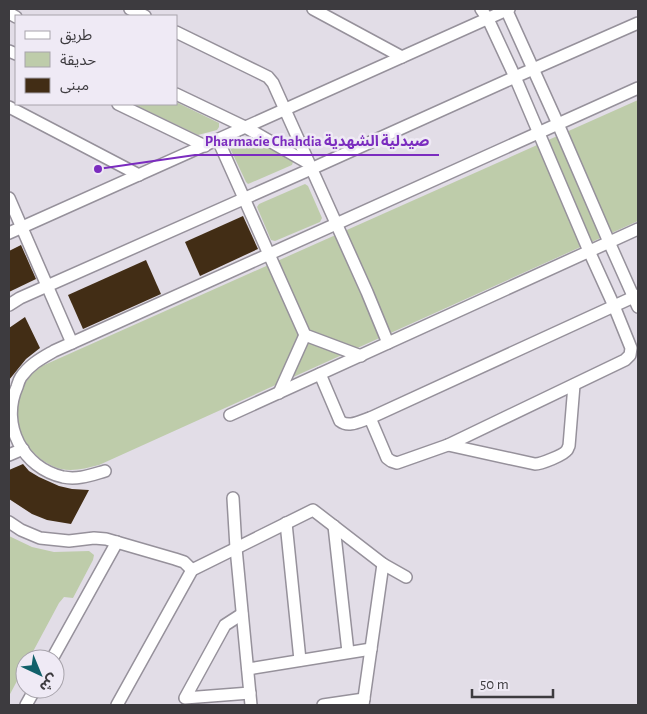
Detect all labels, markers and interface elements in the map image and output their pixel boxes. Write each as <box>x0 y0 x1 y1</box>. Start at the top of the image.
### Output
legend <box>15 15 178 105</box>
text: طريق <box>60 28 92 45</box>
text: حديقة <box>60 53 96 68</box>
text: مبنى <box>60 78 89 94</box>
callout: Pharmacie Chahdia صيدلية الشهدية <box>195 125 439 155</box>
text: Pharmacie Chahdia صيدلية الشهدية <box>205 133 430 150</box>
north arrow <box>15 649 65 699</box>
scale bar <box>472 666 553 698</box>
text: ش <box>37 671 60 694</box>
text: 50 m <box>480 677 509 692</box>

